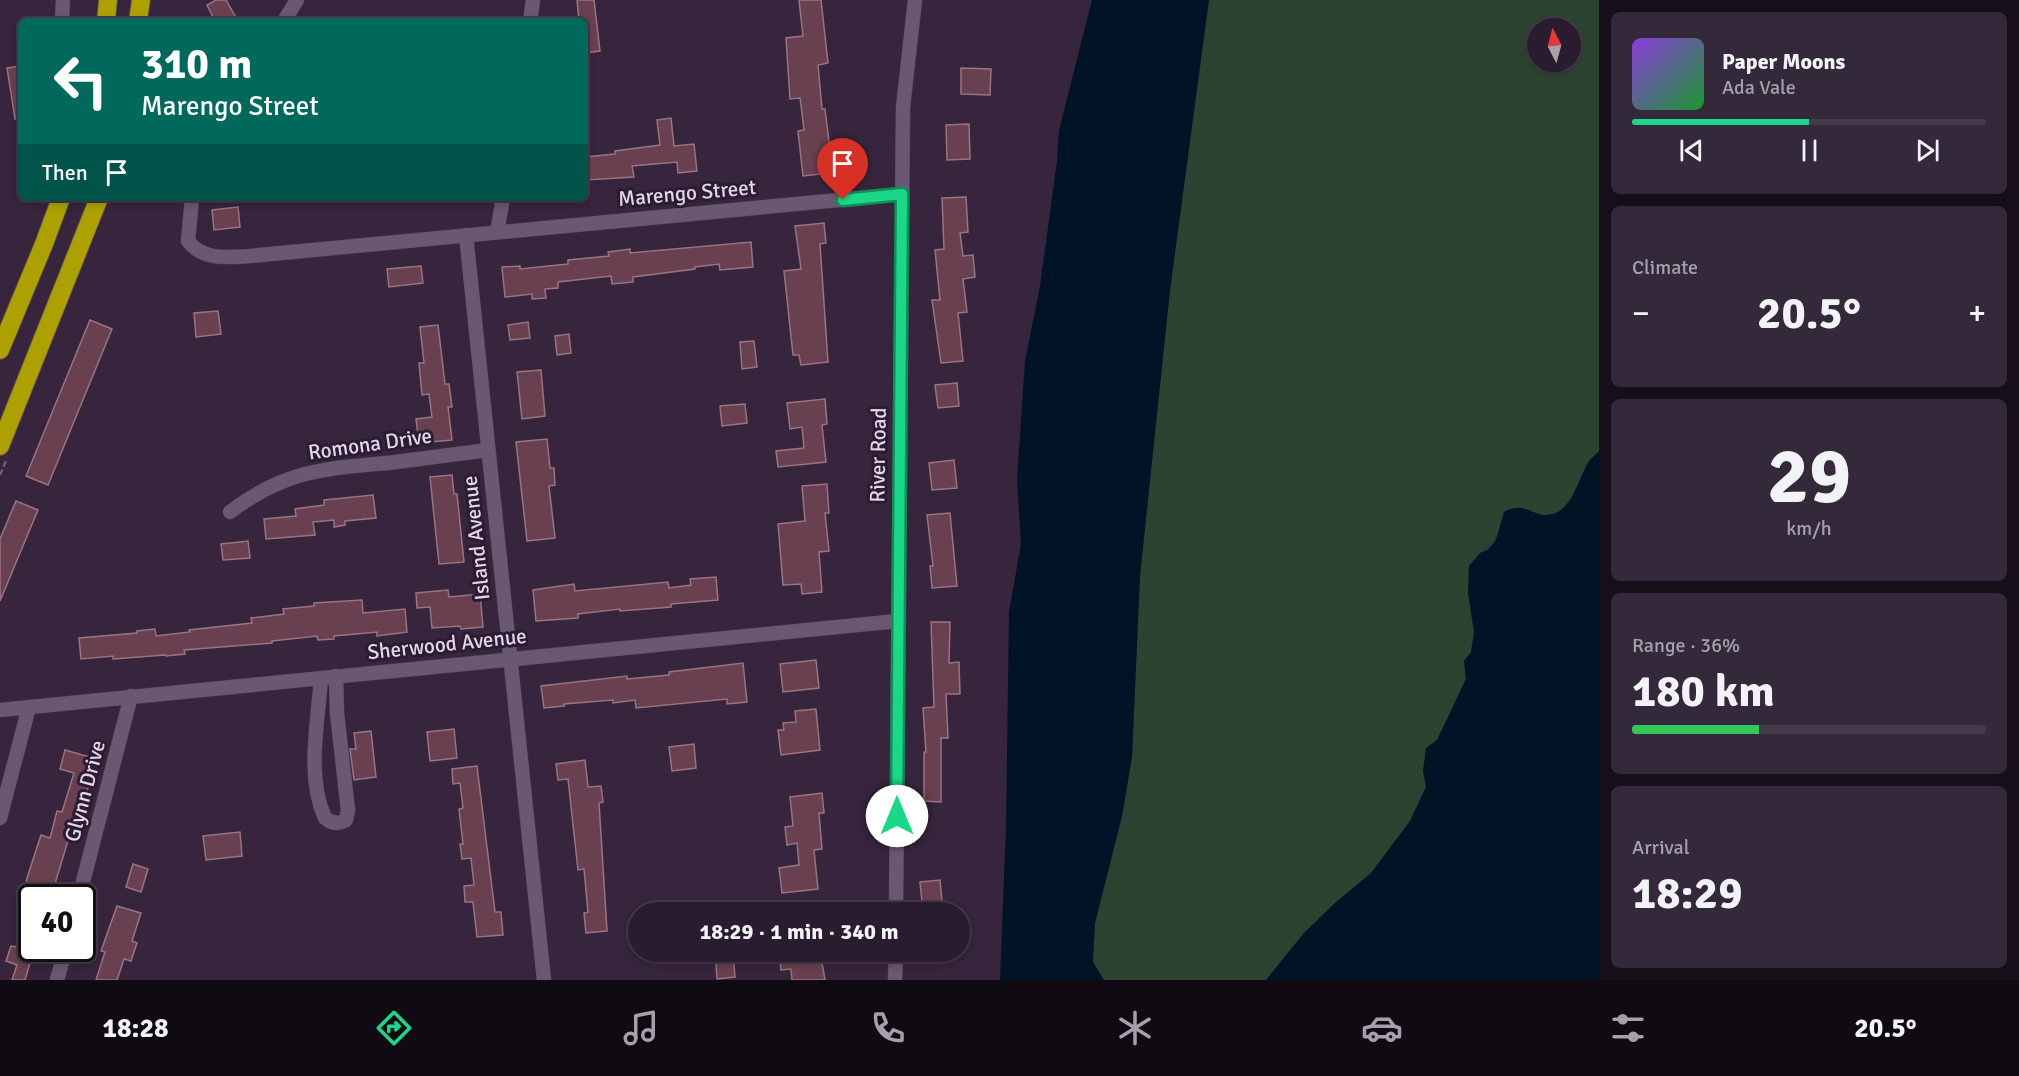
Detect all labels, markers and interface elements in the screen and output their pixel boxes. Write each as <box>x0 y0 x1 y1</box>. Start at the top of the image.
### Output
north arrow <box>1527 18 1581 72</box>
map controls <box>1527 18 1581 72</box>
text: 310 m <box>141 39 252 90</box>
icon: left <box>42 42 120 120</box>
text: Paper Moons <box>1722 48 1845 75</box>
text: Ada Vale <box>1722 75 1796 100</box>
text: Marengo Street <box>141 90 319 123</box>
icon: previous <box>1675 134 1708 167</box>
icon: pause <box>1793 134 1826 167</box>
icon: next <box>1911 134 1944 167</box>
pin <box>817 138 868 200</box>
icon: arrive <box>826 147 859 180</box>
icon: arrive <box>100 156 133 189</box>
text: Then <box>42 159 88 186</box>
street label: Marengo Street <box>617 174 757 212</box>
text: Climate <box>1632 255 1698 280</box>
text: 20.5° <box>1757 286 1861 341</box>
text: − <box>1632 293 1650 334</box>
text: + <box>1968 293 1986 334</box>
street label: River Road <box>864 407 892 503</box>
street label: Romona Drive <box>306 422 434 466</box>
text: 29 <box>1767 429 1851 525</box>
street label: Island Avenue <box>457 474 495 602</box>
text: km/h <box>1786 516 1832 541</box>
street label: Sherwood Avenue <box>366 623 528 665</box>
text: Range · 36% <box>1632 633 1740 658</box>
text: 180 km <box>1632 664 1775 719</box>
street label: Glynn Drive <box>59 738 111 844</box>
position arrow <box>865 784 929 848</box>
text: Arrival <box>1632 835 1690 860</box>
text: 18:29 <box>1632 866 1742 921</box>
speed limit sign: 40 <box>18 884 96 962</box>
text: 18:29 · 1 min · 340 m <box>699 918 899 945</box>
icon: directions <box>373 1007 415 1049</box>
icon: music <box>620 1007 662 1049</box>
icon: phone <box>867 1007 909 1049</box>
icon: climate <box>1114 1007 1156 1049</box>
icon: car <box>1361 1007 1403 1049</box>
icon: filters <box>1607 1007 1649 1049</box>
text: 18:28 <box>102 1012 169 1045</box>
text: 20.5° <box>1854 1012 1917 1045</box>

